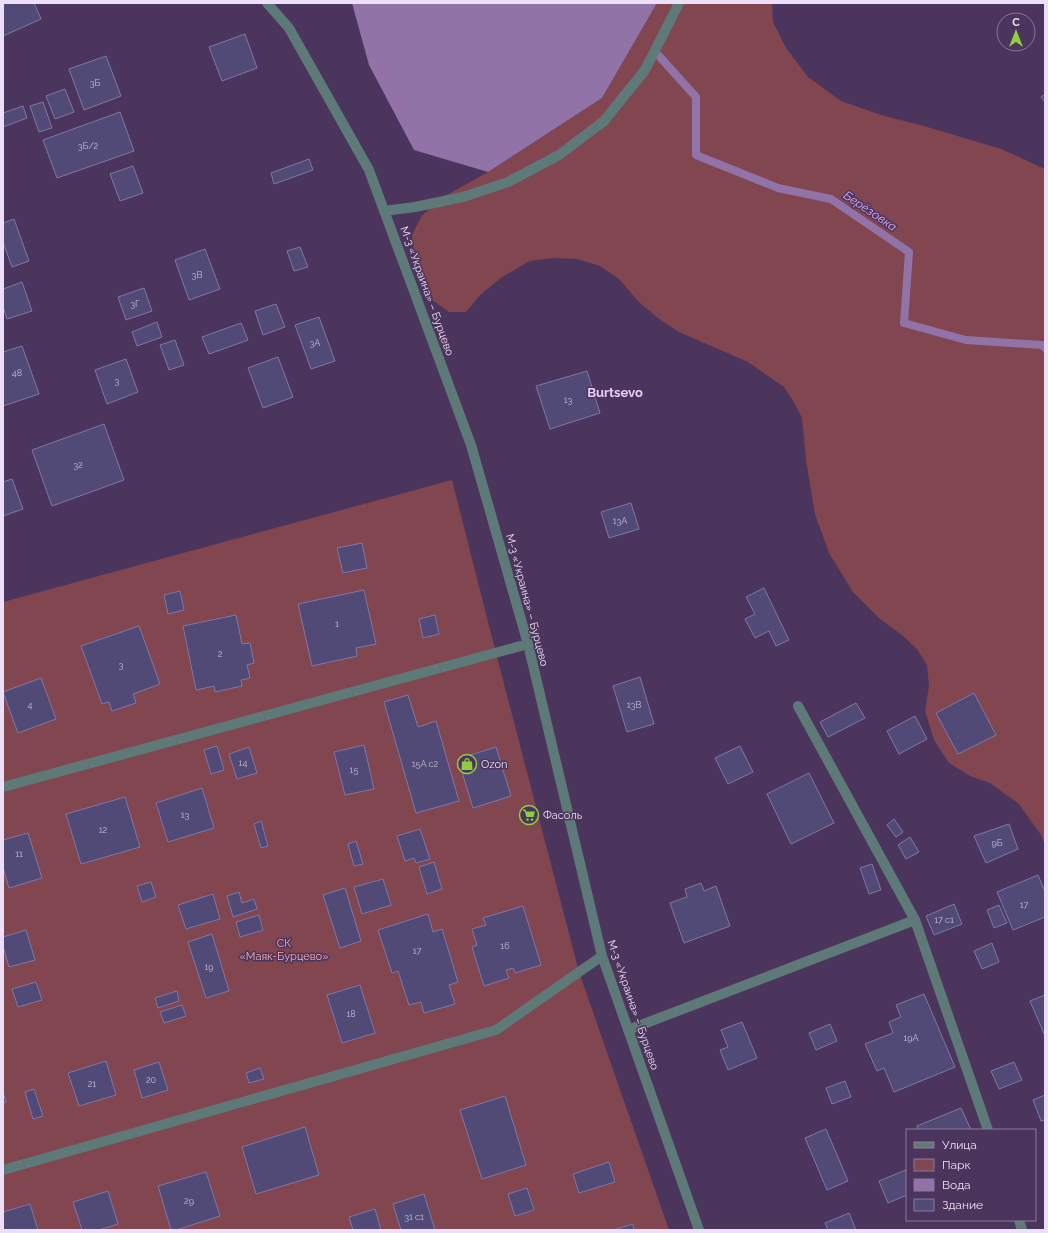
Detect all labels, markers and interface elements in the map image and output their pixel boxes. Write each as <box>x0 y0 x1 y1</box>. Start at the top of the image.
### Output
north arrow <box>996 12 1036 52</box>
text: С <box>1012 16 1020 29</box>
house number: 3Б <box>90 78 100 88</box>
house number: 3Б/2 <box>78 141 99 151</box>
water label: Берёзовка <box>841 188 899 234</box>
street label: М-3 «Украина» – Бурцево <box>398 225 457 358</box>
house number: 3В <box>192 270 202 280</box>
house number: 3Г <box>130 299 140 309</box>
house number: 3А <box>310 338 320 348</box>
house number: 48 <box>12 368 22 378</box>
house number: 3 <box>115 376 120 386</box>
district label: Burtsevo <box>587 385 643 400</box>
house number: 13 <box>564 395 573 405</box>
house number: 32 <box>73 460 83 470</box>
house number: 13А <box>613 516 627 526</box>
street label: М-3 «Украина» – Бурцево <box>503 532 551 668</box>
house number: 1 <box>335 619 339 629</box>
house number: 2 <box>218 649 223 659</box>
house number: 3 <box>119 660 124 670</box>
house number: 4 <box>28 700 33 710</box>
house number: 13В <box>627 700 641 710</box>
shop icon: Ozon <box>456 753 478 775</box>
house number: 14 <box>239 758 247 768</box>
place label: Ozon <box>481 758 508 771</box>
house number: 15А с2 <box>412 759 439 769</box>
house number: 15 <box>350 765 358 775</box>
supermarket icon: Фасоль <box>518 804 540 826</box>
place label: Фасоль <box>543 809 583 822</box>
house number: 13 <box>181 810 190 820</box>
house number: 12 <box>99 825 108 835</box>
house number: 9Б <box>991 838 1003 848</box>
house number: 11 <box>15 849 23 859</box>
house number: 17 <box>1020 900 1028 910</box>
house number: 17 с1 <box>934 915 954 925</box>
park label: СК «Маяк-Бурцево» <box>240 937 328 963</box>
street label: М-3 «Украина» – Бурцево <box>605 938 662 1072</box>
house number: 16 <box>500 941 510 951</box>
house number: 17 <box>413 946 421 956</box>
house number: 19 <box>204 962 214 972</box>
house number: 18 <box>346 1009 356 1019</box>
house number: 19А <box>903 1033 919 1043</box>
house number: 20 <box>146 1075 157 1085</box>
house number: 21 <box>88 1079 96 1089</box>
legend <box>906 1129 1036 1221</box>
text: Улица <box>942 1138 977 1152</box>
text: Парк <box>942 1158 971 1172</box>
text: Вода <box>942 1178 971 1192</box>
house number: 29 <box>184 1196 194 1206</box>
text: Здание <box>942 1198 983 1212</box>
house number: 31 с1 <box>404 1212 424 1222</box>

